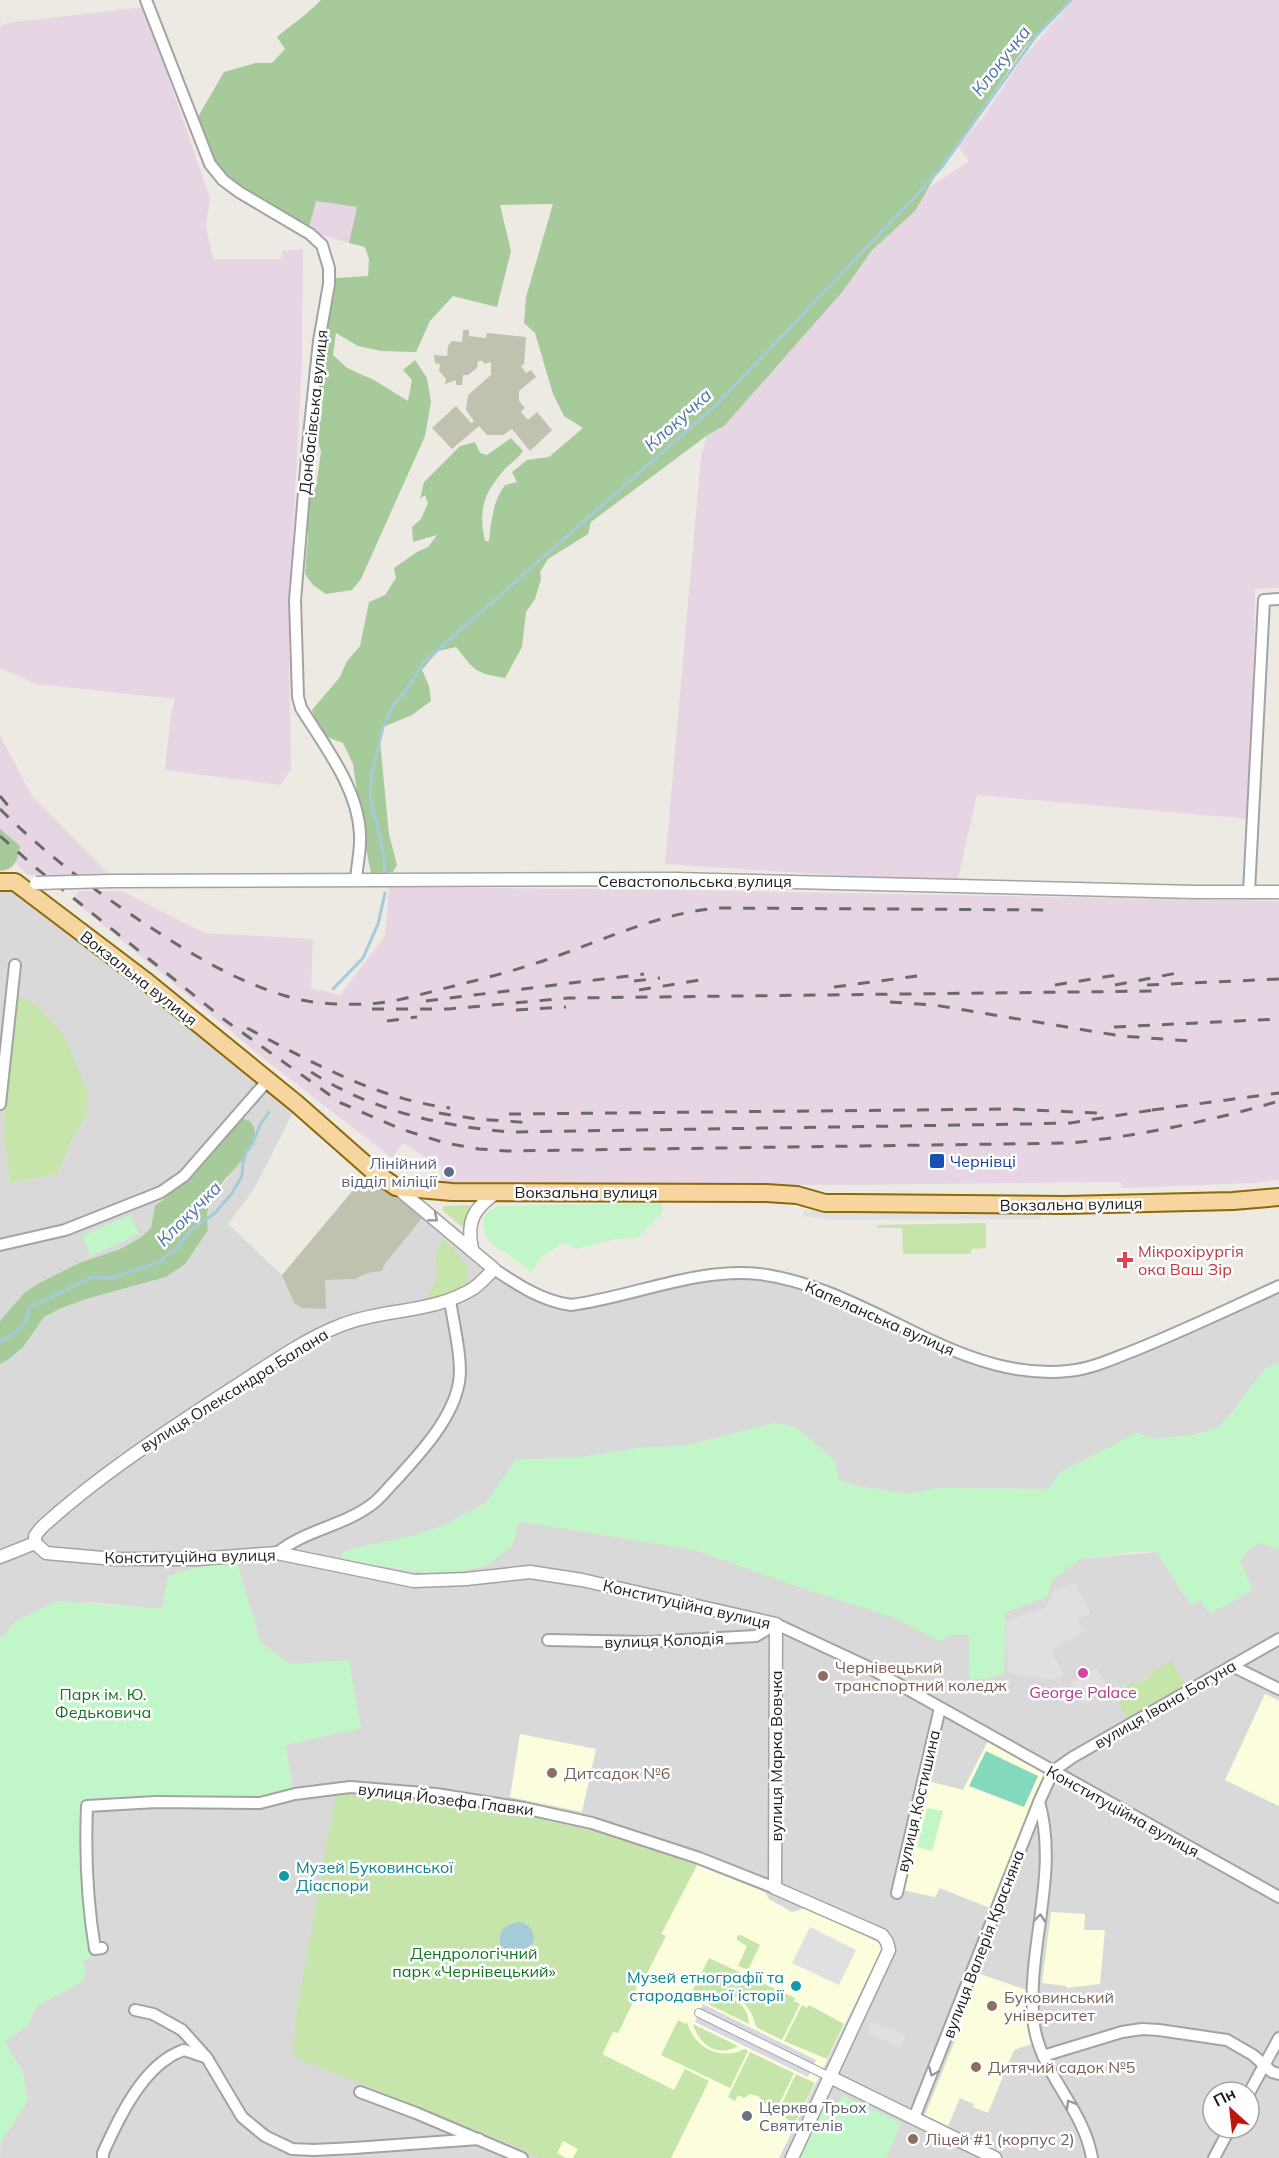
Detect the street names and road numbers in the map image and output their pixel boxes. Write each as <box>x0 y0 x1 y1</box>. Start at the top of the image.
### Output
street label: Донбасівська вулиця <box>294 329 332 495</box>
street label: Севастопольська вулиця <box>598 871 792 891</box>
street label: Вокзальна вулиця <box>77 926 201 1030</box>
street label: Вокзальна вулиця <box>515 1182 657 1202</box>
street label: Вокзальна вулиця <box>999 1193 1143 1215</box>
street label: Капеланська вулиця <box>802 1276 958 1360</box>
street label: вулиця Олександра Балана <box>136 1324 332 1456</box>
street label: Конституційна вулиця <box>104 1545 276 1567</box>
street label: Конституційна вулиця <box>601 1575 773 1633</box>
street label: вулиця Колодія <box>604 1628 724 1652</box>
street label: вулиця Івана Богуна <box>1091 1655 1239 1753</box>
street label: вулиця Марка Вовчка <box>766 1670 786 1842</box>
street label: вулиця Костишина <box>892 1728 944 1874</box>
street label: Конституційна вулиця <box>1043 1761 1203 1861</box>
street label: вулиця Йозефа Главки <box>357 1778 535 1820</box>
street label: вулиця Валерія Красняна <box>938 1847 1028 2041</box>

